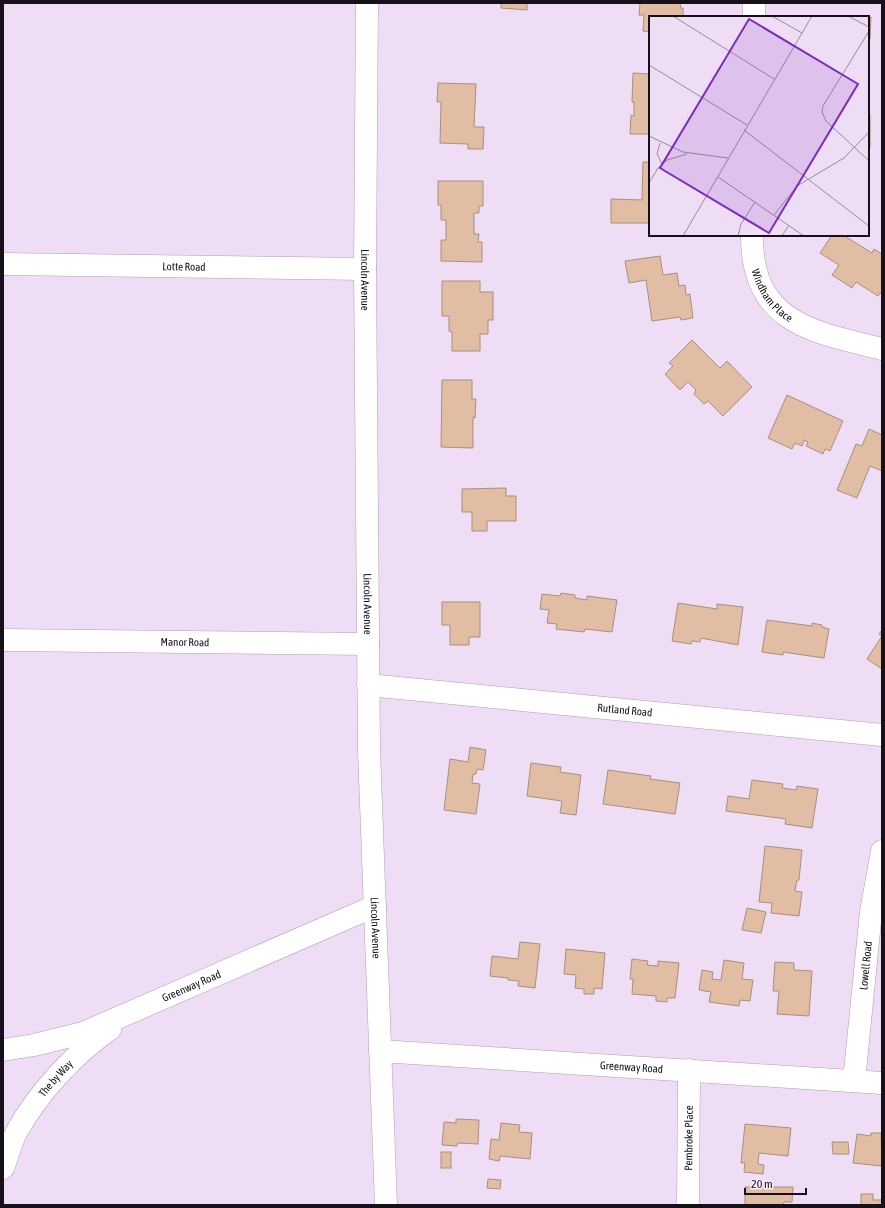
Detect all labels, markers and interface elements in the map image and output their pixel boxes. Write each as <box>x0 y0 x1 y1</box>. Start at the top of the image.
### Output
inset map <box>649 16 869 236</box>
street label: Lincoln Avenue <box>359 249 371 311</box>
street label: Lotte Road <box>162 260 206 273</box>
street label: Windham Place <box>750 267 795 324</box>
street label: Lincoln Avenue <box>362 573 374 635</box>
street label: Manor Road <box>161 636 209 648</box>
street label: Rutland Road <box>597 701 653 719</box>
street label: Lincoln Avenue <box>368 897 383 959</box>
street label: Lowell Road <box>857 941 874 991</box>
street label: Greenway Road <box>160 968 223 1004</box>
street label: The by Way <box>36 1057 75 1099</box>
street label: Greenway Road <box>600 1059 663 1075</box>
street label: Pembroke Place <box>682 1105 695 1171</box>
scale bar <box>745 1170 806 1196</box>
text: 20 m <box>751 1177 773 1191</box>

